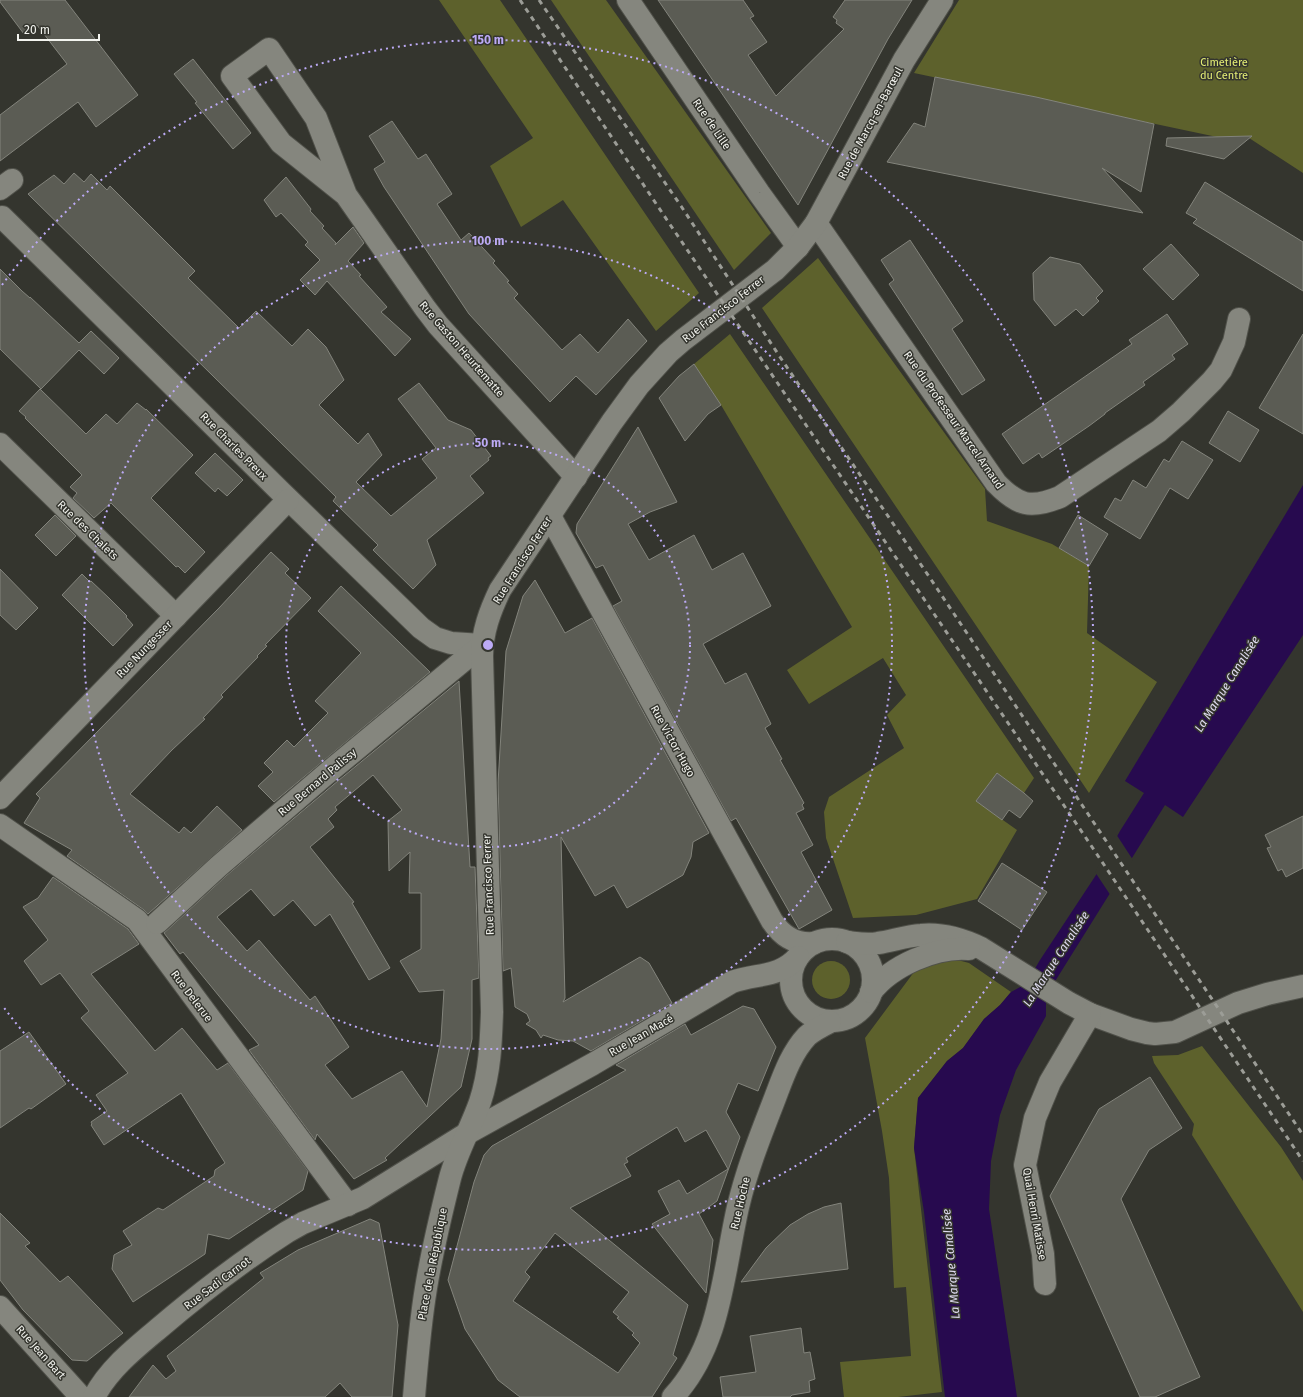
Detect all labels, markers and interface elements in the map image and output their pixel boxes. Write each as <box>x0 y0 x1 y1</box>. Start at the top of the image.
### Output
scale bar <box>18 16 99 42</box>
text: 20 m <box>24 23 50 37</box>
text: 150 m <box>472 33 504 47</box>
park label: Cimetière du Centre <box>1200 56 1248 82</box>
street label: Rue de Marcq-en-Barœul <box>835 65 906 182</box>
street label: Rue de Lille <box>690 96 733 152</box>
text: 100 m <box>472 234 504 248</box>
street label: Rue Francisco Ferrer <box>680 273 768 345</box>
street label: Rue Gaston Heurtematte <box>416 299 507 400</box>
street label: Rue du Professeur Marcel Arnaud <box>901 349 1006 492</box>
street label: Rue Charles Preux <box>197 410 270 483</box>
text: 50 m <box>475 436 501 450</box>
street label: Rue des Chalets <box>55 498 121 563</box>
street label: Rue Francisco Ferrer <box>490 514 555 606</box>
street label: Rue Nungesser <box>114 618 175 681</box>
water label: La Marque Canalisée <box>1192 633 1262 735</box>
centre of rings <box>481 638 495 652</box>
street label: Rue Victor Hugo <box>648 703 698 779</box>
street label: Rue Bernard Palissy <box>276 745 360 819</box>
street label: Rue Francisco Ferrer <box>480 834 497 935</box>
water label: La Marque Canalisée <box>1020 909 1092 1009</box>
street label: Rue Delerue <box>168 968 215 1025</box>
street label: Rue Jean Macé <box>607 1012 676 1059</box>
street label: Quai Henri Matisse <box>1020 1167 1049 1261</box>
street label: Rue Hoche <box>728 1176 753 1231</box>
street label: Place de la République <box>415 1207 450 1321</box>
water label: La Marque Canalisée <box>939 1208 963 1320</box>
street label: Rue Sadi Carnot <box>182 1254 253 1313</box>
street label: Rue Jean Bart <box>13 1323 68 1382</box>

